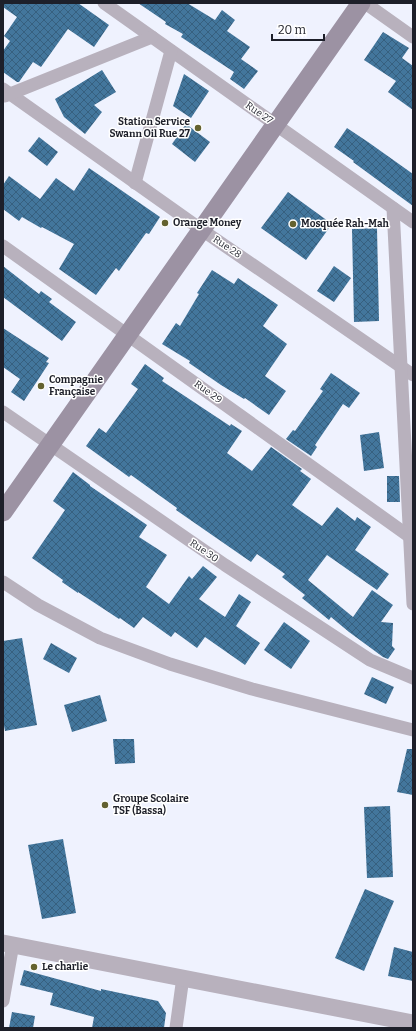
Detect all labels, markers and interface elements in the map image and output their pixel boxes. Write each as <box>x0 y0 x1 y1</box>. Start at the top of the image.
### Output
scale bar <box>272 16 324 42</box>
text: 20 m <box>278 23 307 37</box>
street label: Rue 27 <box>243 99 275 127</box>
place label: Station Service Swann Oil Rue 27 <box>109 116 191 140</box>
marker: Station Service Swann Oil Rue 27 <box>193 123 203 133</box>
place label: Orange Money <box>173 217 242 229</box>
place label: Mosquée Rah-Mah <box>301 217 390 230</box>
marker: Orange Money <box>160 218 170 228</box>
marker: Mosquée Rah-Mah <box>288 219 298 229</box>
street label: Rue 28 <box>211 233 243 261</box>
place label: Compagnie Française <box>49 374 103 398</box>
street label: Rue 29 <box>192 378 224 406</box>
marker: Compagnie Française <box>36 381 46 391</box>
street label: Rue 30 <box>187 537 221 565</box>
place label: Groupe Scolaire TSF (Bassa) <box>113 793 189 817</box>
marker: Groupe Scolaire TSF (Bassa) <box>100 800 110 810</box>
place label: Le charlie <box>42 961 89 973</box>
marker: Le charlie <box>29 962 39 972</box>

